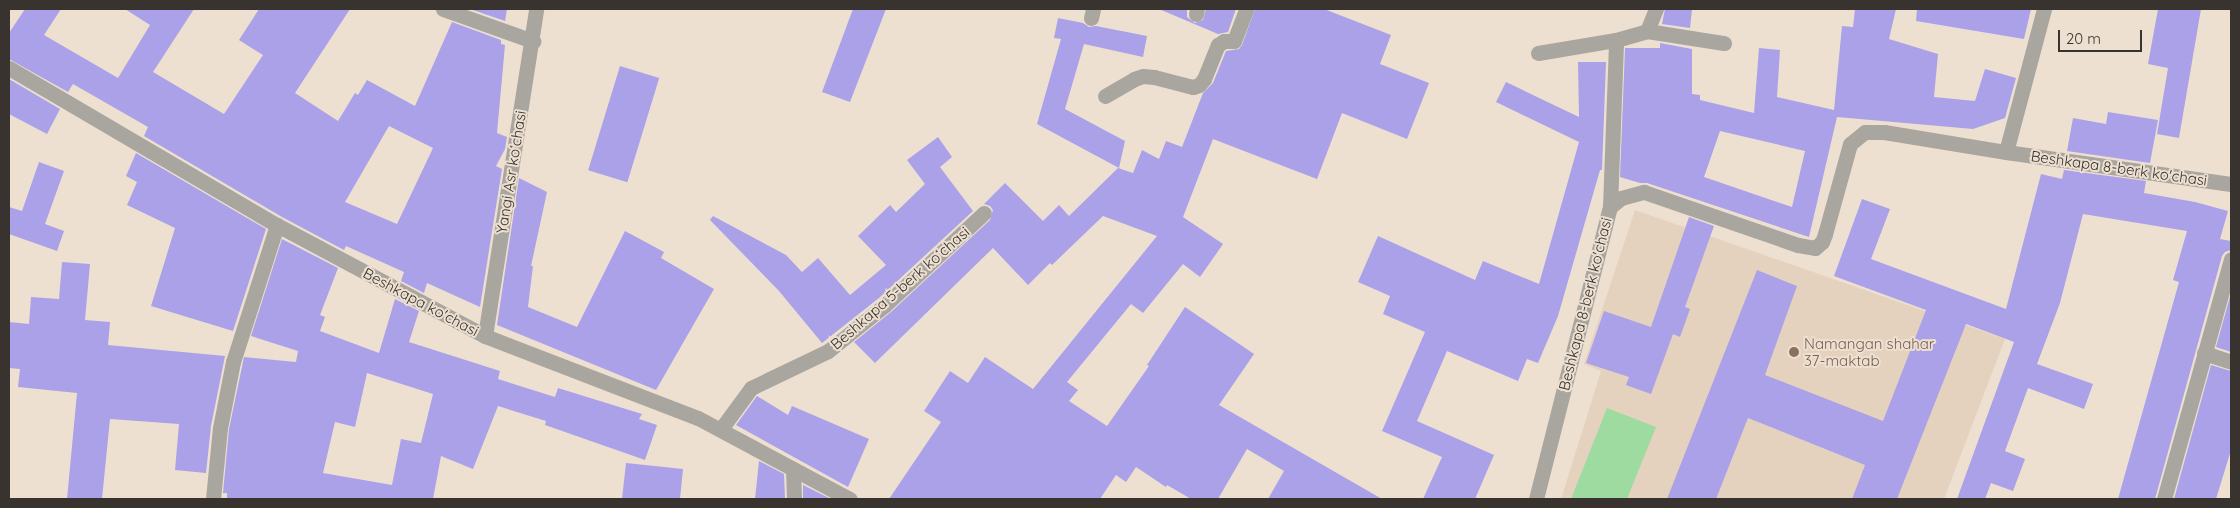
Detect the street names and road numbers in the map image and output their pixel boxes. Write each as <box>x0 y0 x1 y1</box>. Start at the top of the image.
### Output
street label: Yangi Asr koʻchasi <box>492 109 530 235</box>
street label: Beshkapa 8-berk koʼchasi <box>2030 147 2208 189</box>
street label: Beshkapa 8-berk koʼchasi <box>1555 216 1615 392</box>
street label: Beshkapa 5-berk koʻchasi <box>827 223 973 353</box>
street label: Beshkapa ko'chasi <box>360 264 482 340</box>

